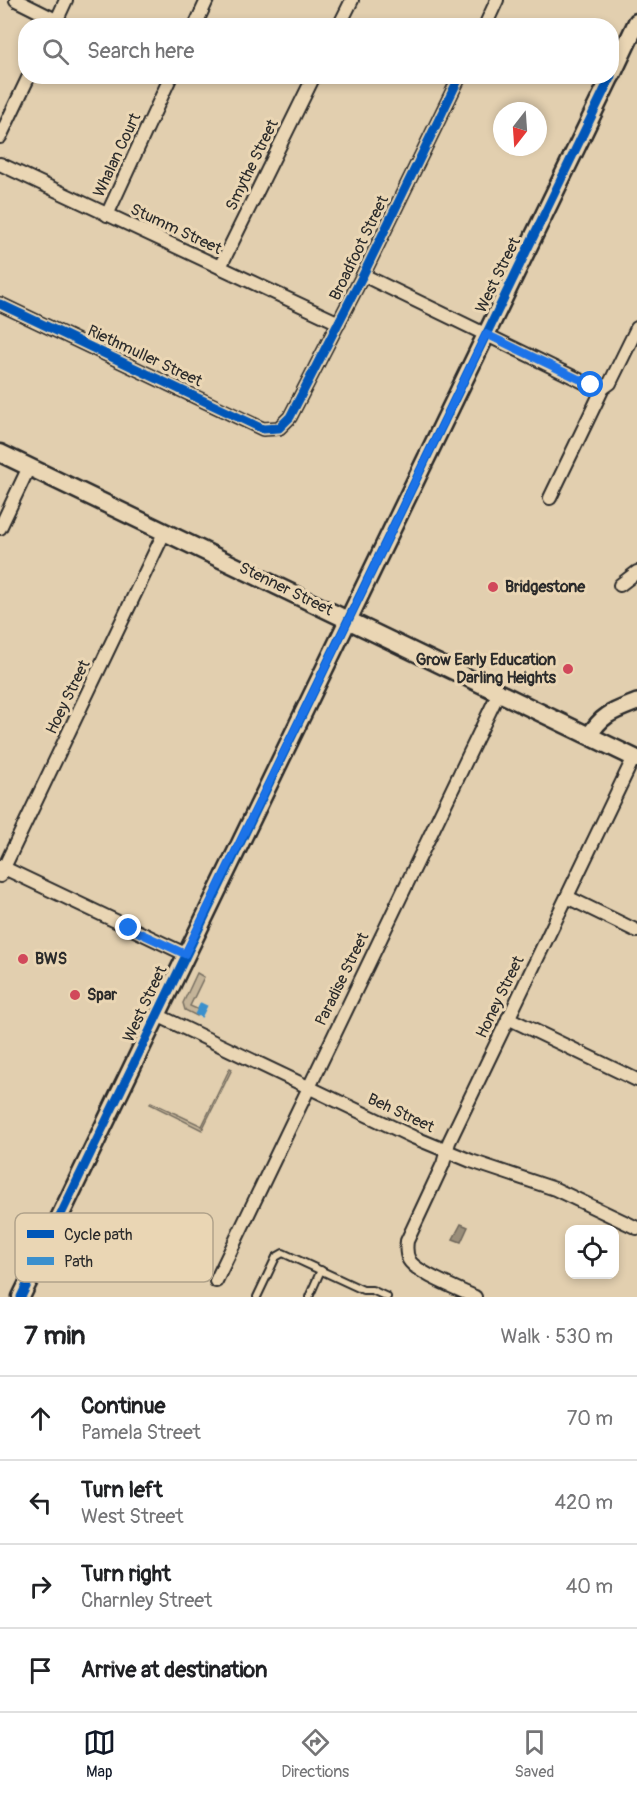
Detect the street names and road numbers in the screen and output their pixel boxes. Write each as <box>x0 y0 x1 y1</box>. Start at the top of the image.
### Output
street label: Whalan Court <box>89 109 145 200</box>
street label: Smythe Street <box>221 116 283 214</box>
street label: Broadfoot Street <box>325 192 393 304</box>
street label: Stumm Street <box>127 199 225 259</box>
street label: West Street <box>471 233 525 316</box>
street label: Riethmuller Street <box>84 321 206 392</box>
street label: Stenner Street <box>236 558 337 621</box>
street label: Hoey Street <box>41 656 95 737</box>
street label: Paradise Street <box>311 929 373 1029</box>
street label: Honey Street <box>471 952 529 1041</box>
street label: West Street <box>119 962 172 1045</box>
street label: Beh Street <box>364 1089 438 1137</box>

